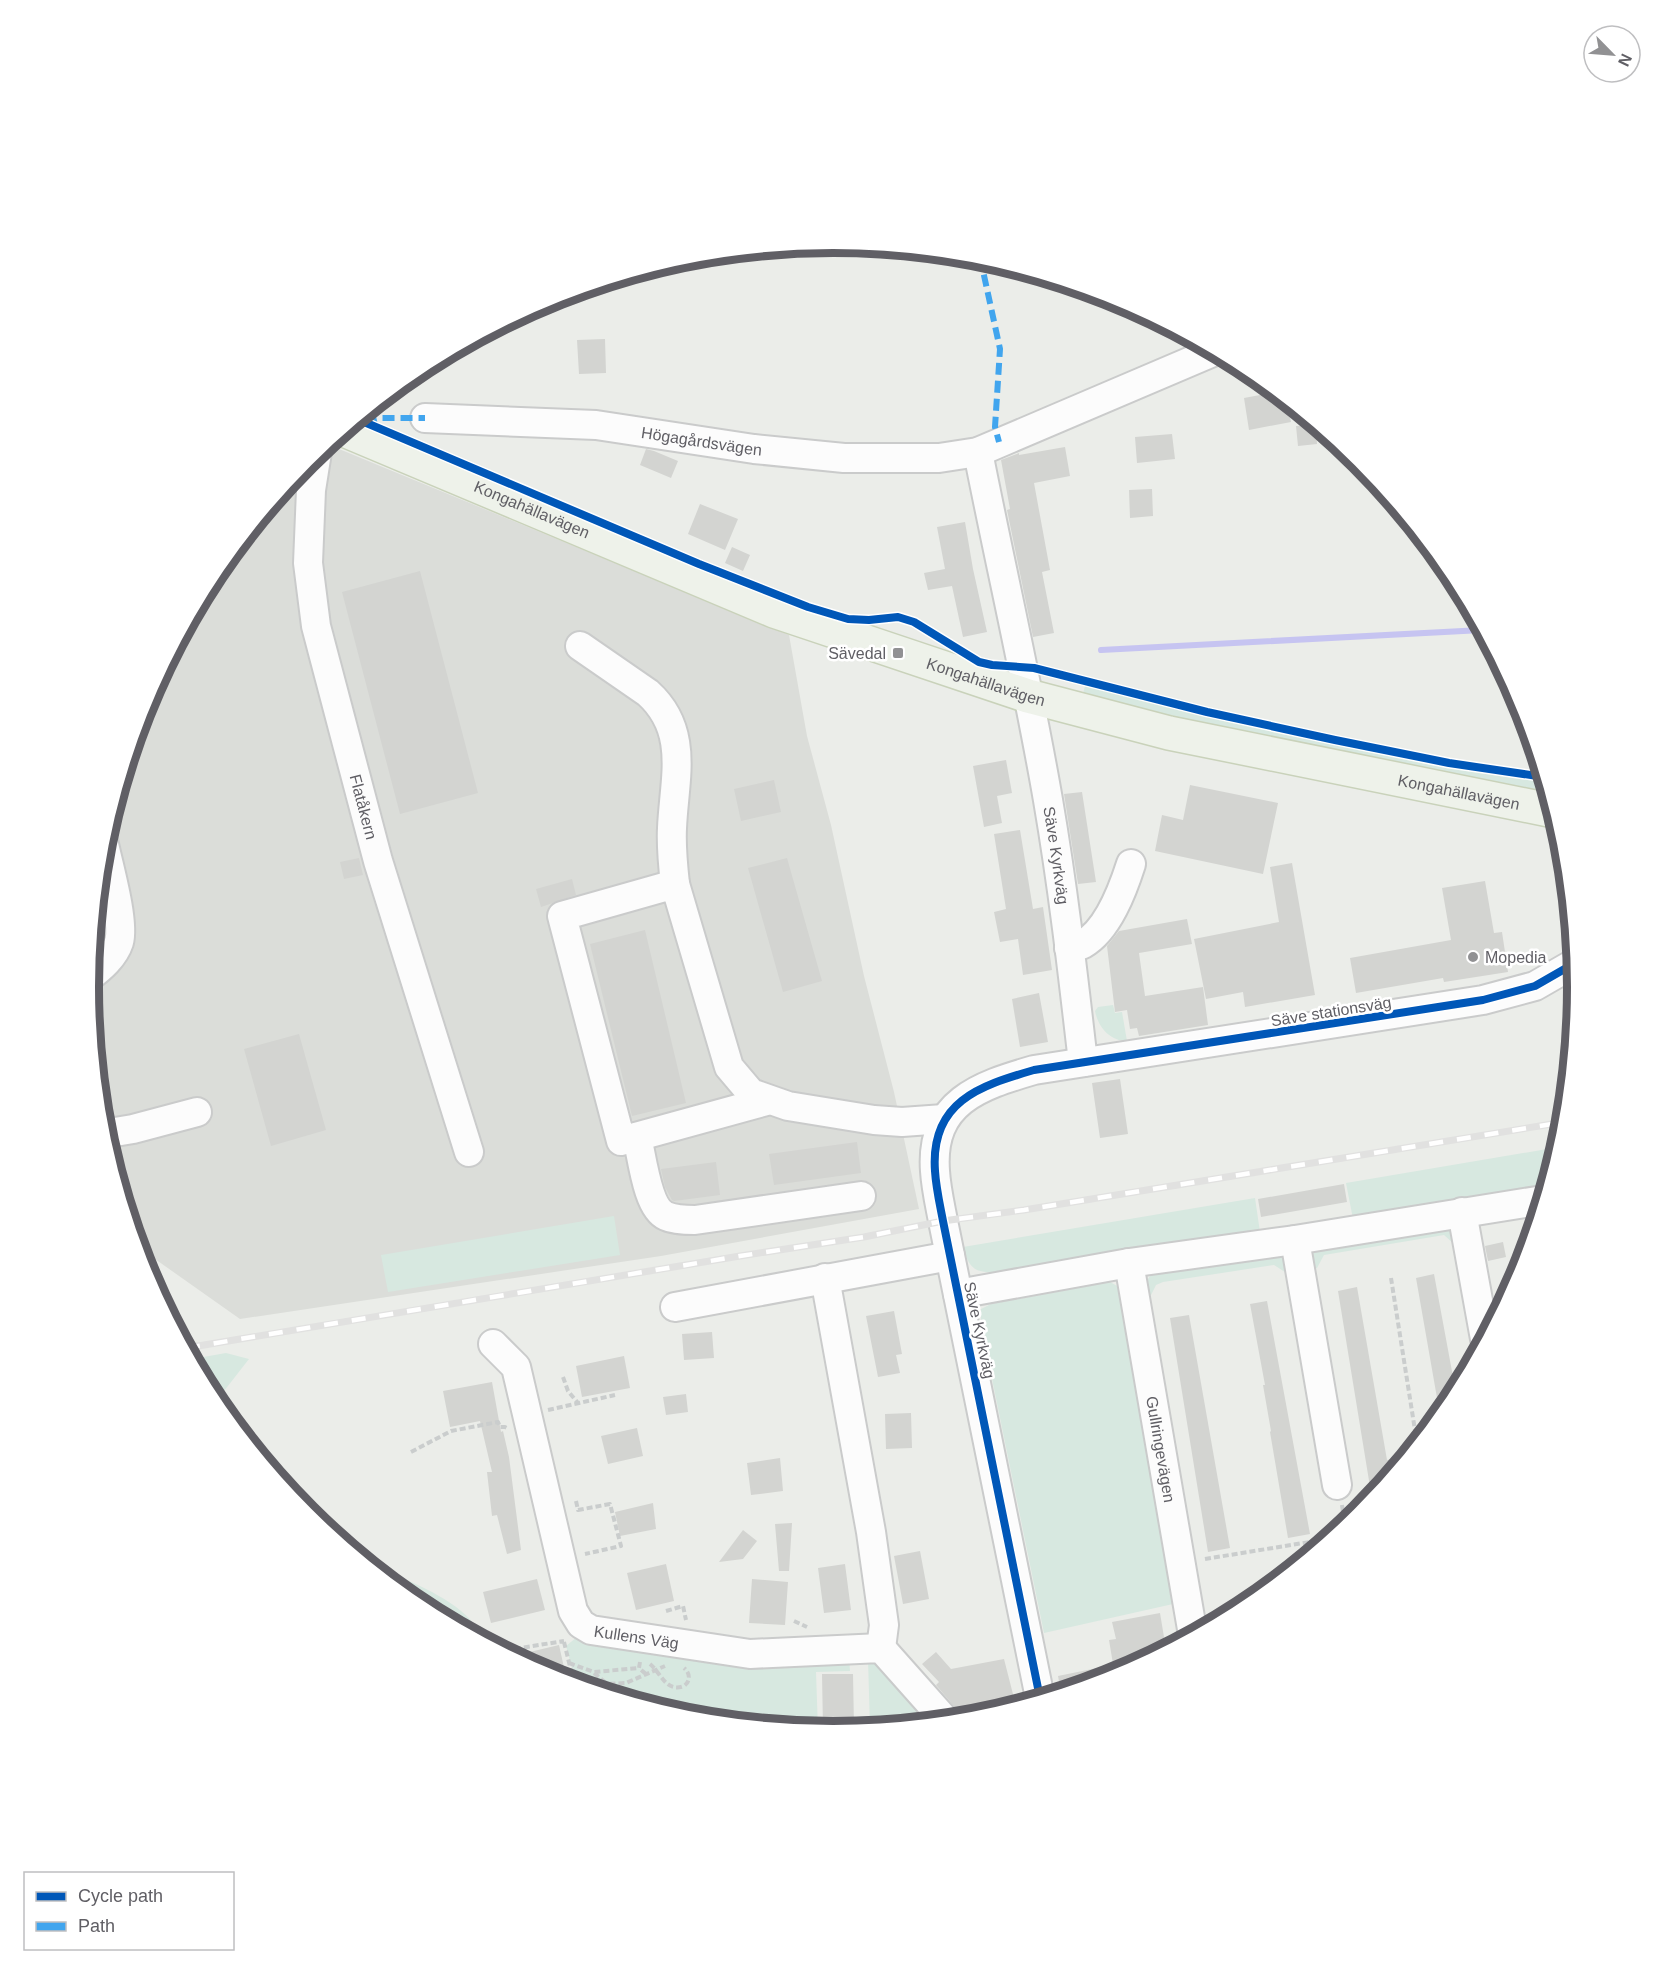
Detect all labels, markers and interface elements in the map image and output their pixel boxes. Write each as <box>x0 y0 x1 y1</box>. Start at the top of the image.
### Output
north arrow <box>1582 24 1642 84</box>
text: N <box>1615 51 1635 69</box>
street label: Högagårdsvägen <box>640 424 763 459</box>
street label: Kongahällavägen <box>471 478 592 541</box>
place label: Sävedal <box>828 645 886 662</box>
marker: Sävedal <box>891 646 905 660</box>
street label: Kongahällavägen <box>924 655 1047 709</box>
street label: Flatåkern <box>346 772 380 841</box>
street label: Kongahällavägen <box>1397 772 1521 813</box>
street label: Säve Kyrkväg <box>1040 805 1072 905</box>
place label: Mopedia <box>1485 949 1546 966</box>
marker: Mopedia <box>1466 950 1480 964</box>
street label: Säve stationsväg <box>1270 994 1393 1029</box>
street label: Säve Kyrkväg <box>961 1280 998 1380</box>
street label: Gullringevägen <box>1143 1395 1178 1504</box>
street label: Kullens Väg <box>593 1623 680 1652</box>
legend <box>24 1872 234 1950</box>
text: Cycle path <box>78 1886 163 1906</box>
text: Path <box>78 1916 115 1936</box>

